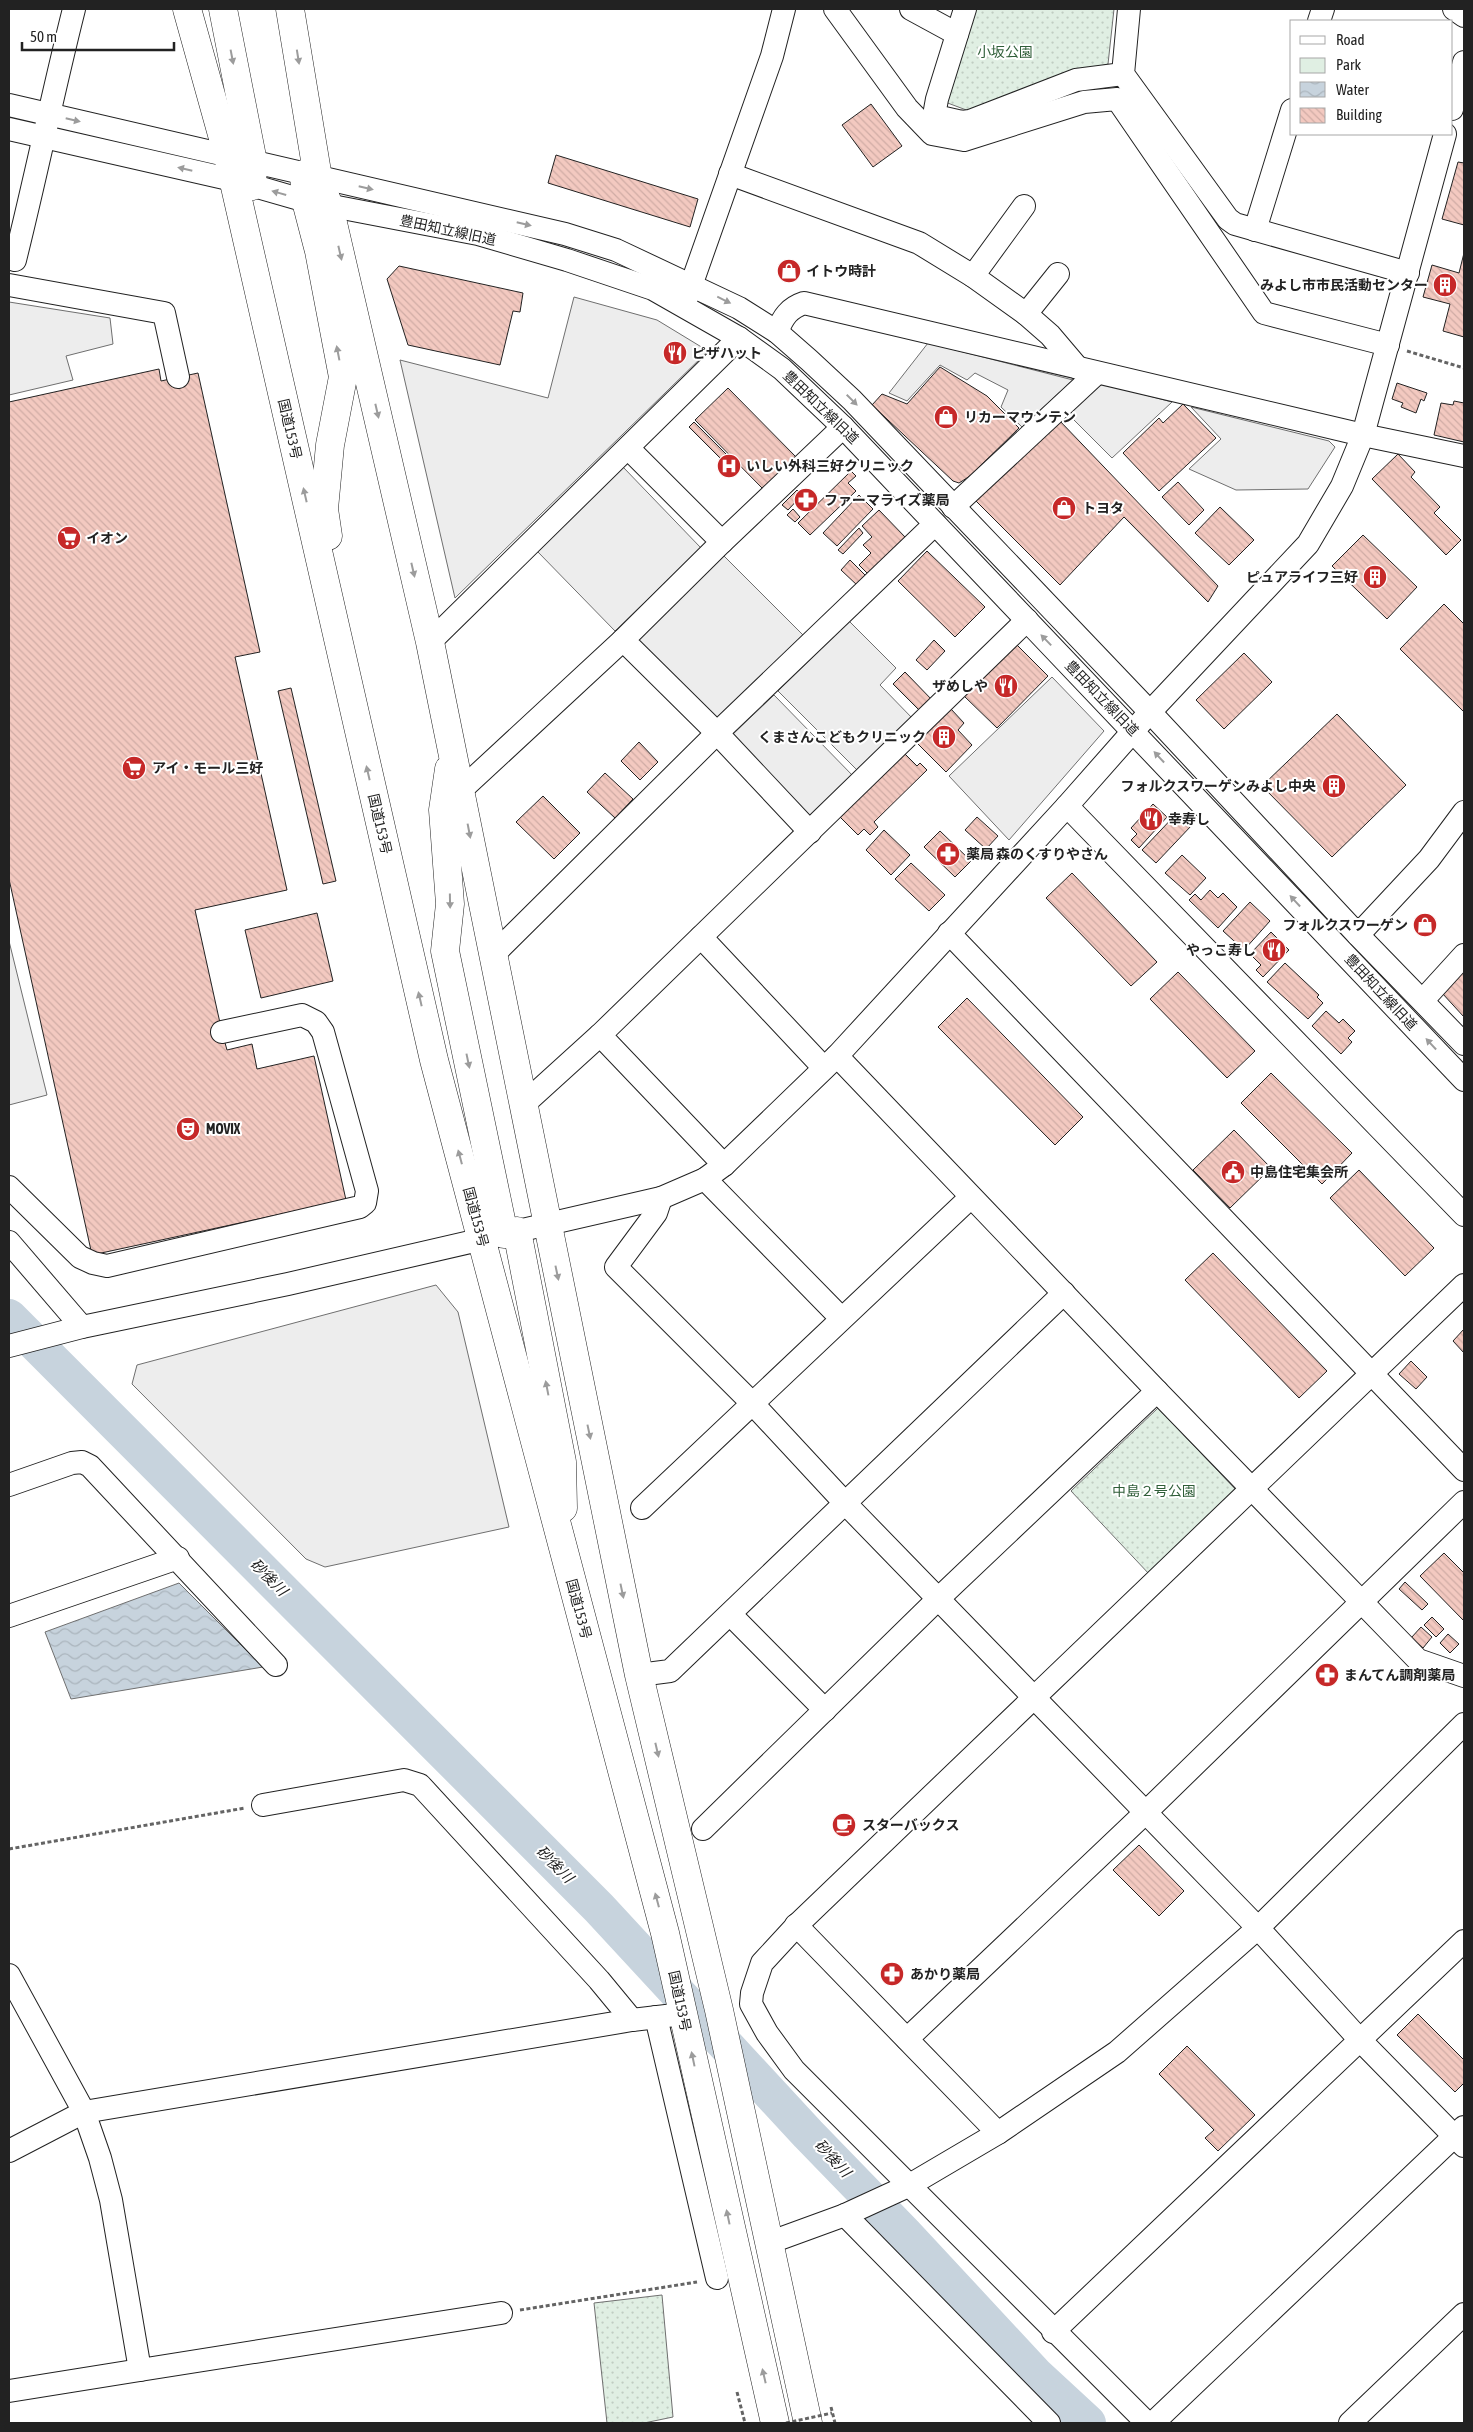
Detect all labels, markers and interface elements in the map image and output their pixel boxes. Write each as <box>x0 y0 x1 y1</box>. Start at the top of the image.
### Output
scale bar <box>22 20 175 52</box>
legend <box>1290 20 1453 135</box>
text: 50 m <box>30 28 57 45</box>
text: Road <box>1336 31 1365 48</box>
park label: 小坂公園 <box>977 44 1033 60</box>
one-way arrow <box>229 49 237 65</box>
one-way arrow <box>295 49 303 65</box>
text: Park <box>1336 56 1361 73</box>
text: Water <box>1336 81 1369 98</box>
text: Building <box>1336 106 1382 123</box>
one-way arrow <box>66 116 81 124</box>
one-way arrow <box>178 165 193 173</box>
one-way arrow <box>358 184 373 192</box>
one-way arrow <box>271 189 286 197</box>
street label: 豊田知立線旧道 <box>398 212 498 248</box>
one-way arrow <box>516 220 532 228</box>
one-way arrow <box>336 246 344 261</box>
shop icon: イトウ時計 <box>776 258 802 284</box>
place label: イトウ時計 <box>806 263 876 279</box>
building icon: みよし市市民活動センター <box>1432 272 1458 298</box>
place label: みよし市市民活動センター <box>1260 277 1428 293</box>
one-way arrow <box>717 296 731 304</box>
restaurant icon: ピザハット <box>662 340 688 366</box>
place label: ピザハット <box>692 345 762 361</box>
one-way arrow <box>334 346 342 361</box>
street label: 豊田知立線旧道 <box>780 367 862 447</box>
one-way arrow <box>845 394 857 406</box>
street label: 国道153号 <box>275 397 305 461</box>
one-way arrow <box>373 404 381 419</box>
shop icon: リカーマウンテン <box>933 404 959 430</box>
place label: リカーマウンテン <box>964 409 1076 425</box>
hospital icon: いしい外科三好クリニック <box>716 453 742 479</box>
place label: いしい外科三好クリニック <box>746 458 914 474</box>
one-way arrow <box>301 487 309 502</box>
pharmacy icon: ファーマライズ薬局 <box>793 487 819 513</box>
place label: ファーマライズ薬局 <box>824 492 950 508</box>
shop icon: トヨタ <box>1051 495 1077 521</box>
place label: トヨタ <box>1082 500 1124 516</box>
supermarket icon: イオン <box>56 525 82 551</box>
place label: イオン <box>86 530 128 546</box>
one-way arrow <box>410 562 418 578</box>
building icon: ピュアライフ三好 <box>1362 564 1388 590</box>
place label: ピュアライフ三好 <box>1246 569 1358 585</box>
one-way arrow <box>1041 635 1053 647</box>
street label: 豊田知立線旧道 <box>1062 657 1142 739</box>
restaurant icon: ザめしや <box>993 673 1019 699</box>
place label: ザめしや <box>932 678 988 694</box>
building icon: くまさんこどもクリニック <box>931 724 957 750</box>
place label: くまさんこどもクリニック <box>758 729 926 745</box>
one-way arrow <box>1153 752 1165 764</box>
supermarket icon: アイ・モール三好 <box>121 755 147 781</box>
place label: アイ・モール三好 <box>152 760 263 776</box>
one-way arrow <box>364 765 372 780</box>
building icon: フォルクスワーゲンみよし中央 <box>1321 773 1347 799</box>
place label: フォルクスワーゲンみよし中央 <box>1120 778 1316 794</box>
street label: 国道153号 <box>365 792 395 856</box>
restaurant icon: 幸寿し <box>1138 806 1164 832</box>
place label: 幸寿し <box>1168 811 1210 827</box>
one-way arrow <box>465 824 473 840</box>
pharmacy icon: 薬局 森のくすりやさん <box>935 841 961 867</box>
place label: 薬局 森のくすりやさん <box>966 846 1108 862</box>
one-way arrow <box>446 893 454 909</box>
one-way arrow <box>1289 895 1301 907</box>
shop icon: フォルクスワーゲン <box>1412 912 1438 938</box>
place label: フォルクスワーゲン <box>1282 917 1408 933</box>
restaurant icon: やっこ寿し <box>1261 937 1287 963</box>
place label: やっこ寿し <box>1186 942 1256 958</box>
street label: 豊田知立線旧道 <box>1342 951 1420 1033</box>
one-way arrow <box>416 992 424 1007</box>
one-way arrow <box>1425 1039 1437 1051</box>
one-way arrow <box>464 1053 472 1068</box>
theatre icon: MOVIX <box>175 1116 201 1142</box>
place label: MOVIX <box>206 1121 241 1137</box>
one-way arrow <box>456 1149 464 1164</box>
public building icon: 中島住宅集会所 <box>1220 1159 1246 1185</box>
place label: 中島住宅集会所 <box>1250 1164 1348 1180</box>
street label: 国道153号 <box>460 1185 492 1249</box>
one-way arrow <box>553 1265 561 1280</box>
one-way arrow <box>543 1379 551 1395</box>
one-way arrow <box>586 1424 594 1440</box>
park label: 中島２号公園 <box>1112 1483 1196 1499</box>
water label: 砂後川 <box>247 1555 292 1600</box>
street label: 国道153号 <box>563 1577 595 1641</box>
one-way arrow <box>618 1583 626 1598</box>
pharmacy icon: まんてん調剤薬局 <box>1314 1662 1340 1688</box>
place label: まんてん調剤薬局 <box>1344 1667 1455 1683</box>
one-way arrow <box>653 1742 661 1757</box>
cafe icon: スターバックス <box>831 1812 857 1838</box>
place label: スターバックス <box>862 1817 959 1833</box>
water label: 砂後川 <box>533 1842 578 1887</box>
one-way arrow <box>652 1893 660 1908</box>
pharmacy icon: あかり薬局 <box>879 1961 905 1987</box>
place label: あかり薬局 <box>910 1966 980 1982</box>
street label: 国道153号 <box>666 1969 694 2033</box>
one-way arrow <box>689 2051 697 2066</box>
water label: 砂後川 <box>811 2136 856 2182</box>
one-way arrow <box>724 2210 732 2225</box>
one-way arrow <box>760 2368 768 2383</box>

